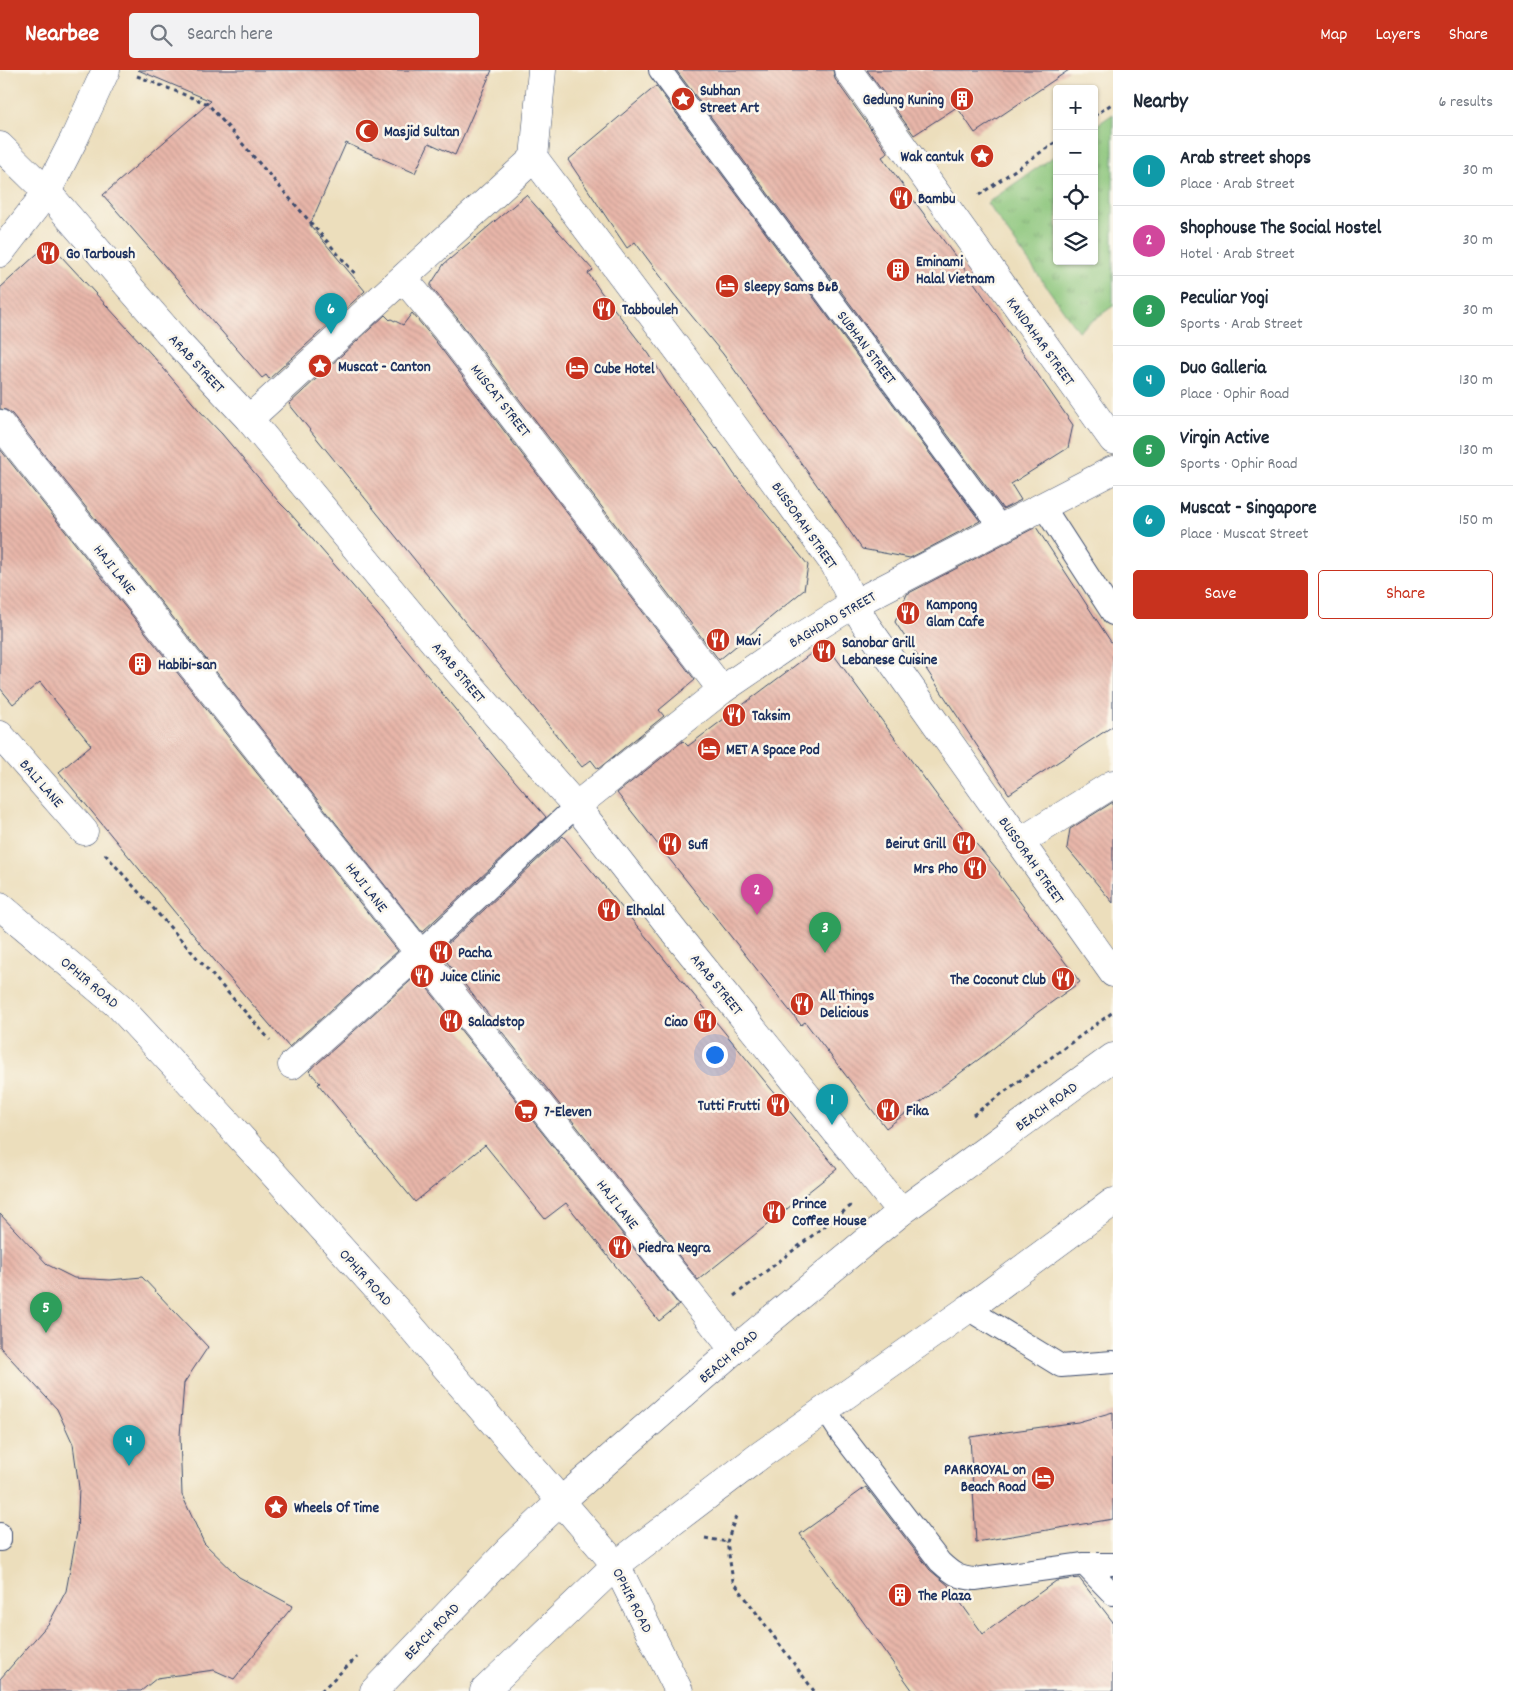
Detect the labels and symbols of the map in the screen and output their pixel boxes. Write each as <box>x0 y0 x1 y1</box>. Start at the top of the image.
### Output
place label: Subhan Street Art <box>700 81 760 120</box>
place icon: Subhan Street Art <box>670 86 696 112</box>
building icon: Gedung Kuning <box>949 86 975 112</box>
place label: Gedung Kuning <box>863 90 944 112</box>
mosque icon: Masjid Sultan <box>354 118 380 144</box>
place label: Masjid Sultan <box>384 122 460 144</box>
place icon: Wak cantuk <box>969 143 995 169</box>
place label: Wak cantuk <box>901 147 964 169</box>
restaurant icon: Bambu <box>888 185 914 211</box>
place label: Bambu <box>918 189 956 211</box>
restaurant icon: Go Tarboush <box>35 240 61 266</box>
place label: Go Tarboush <box>66 244 135 266</box>
place label: Eminami Halal Vietnam <box>916 252 995 291</box>
building icon: Eminami Halal Vietnam <box>885 257 911 283</box>
hotel icon: Sleepy Sams B&B <box>714 273 740 299</box>
place label: Sleepy Sams B&B <box>744 277 838 299</box>
pin: 6 <box>315 293 347 334</box>
street label: KANDAHAR STREET <box>1000 293 1079 391</box>
restaurant icon: Tabbouleh <box>591 296 617 322</box>
place label: Tabbouleh <box>622 300 678 322</box>
street label: SUBHAN STREET <box>830 307 900 390</box>
street label: ARAB STREET <box>162 330 229 399</box>
place icon: Muscat - Canton <box>307 353 333 379</box>
hotel icon: Cube Hotel <box>564 355 590 381</box>
place label: Muscat - Canton <box>338 357 431 379</box>
place label: Cube Hotel <box>594 359 655 381</box>
street label: MUSCAT STREET <box>464 360 535 442</box>
street label: BUSSORAH STREET <box>765 478 842 574</box>
street label: HAJI LANE <box>87 541 140 600</box>
street label: BAGHDAD STREET <box>785 587 881 655</box>
place label: Kampong Glam Cafe <box>926 595 985 634</box>
restaurant icon: Kampong Glam Cafe <box>895 600 921 626</box>
restaurant icon: Mavi <box>705 627 731 653</box>
place label: Mavi <box>736 631 761 653</box>
place label: Sanobar Grill Lebanese Cuisine <box>842 633 938 672</box>
street label: ARAB STREET <box>425 638 490 709</box>
restaurant icon: Sanobar Grill Lebanese Cuisine <box>811 638 837 664</box>
building icon: Habibi-san <box>127 651 153 677</box>
place label: Habibi-san <box>158 655 217 677</box>
restaurant icon: Taksim <box>721 702 747 728</box>
place label: Taksim <box>752 706 791 728</box>
hotel icon: MET A Space Pod <box>696 736 722 762</box>
place label: MET A Space Pod <box>726 740 820 762</box>
street label: BALI LANE <box>13 755 68 814</box>
street label: BUSSORAH STREET <box>992 813 1069 909</box>
restaurant icon: Beirut Grill <box>951 830 977 856</box>
restaurant icon: Sufi <box>657 831 683 857</box>
place label: Beirut Grill <box>886 834 946 856</box>
place label: Sufi <box>688 835 708 857</box>
restaurant icon: Mrs Pho <box>962 855 988 881</box>
street label: HAJI LANE <box>339 859 392 918</box>
place label: Mrs Pho <box>914 859 958 881</box>
pin: 2 <box>741 874 773 915</box>
restaurant icon: Elhalal <box>596 897 622 923</box>
place label: Elhalal <box>626 901 665 923</box>
pin: 3 <box>809 912 841 953</box>
restaurant icon: Pacha <box>428 939 454 965</box>
place label: Pacha <box>458 943 493 965</box>
street label: ARAB STREET <box>684 950 747 1021</box>
street label: OPHIR ROAD <box>55 952 123 1015</box>
restaurant icon: Juice Clinic <box>409 963 435 989</box>
restaurant icon: The Coconut Club <box>1050 966 1076 992</box>
place label: Juice Clinic <box>440 967 500 989</box>
place label: The Coconut Club <box>950 970 1046 992</box>
place label: All Things Delicious <box>820 986 874 1025</box>
restaurant icon: All Things Delicious <box>789 991 815 1017</box>
restaurant icon: Saladstop <box>438 1008 464 1034</box>
restaurant icon: Ciao <box>692 1008 718 1034</box>
place label: Saladstop <box>468 1012 525 1034</box>
place label: Ciao <box>664 1012 688 1034</box>
your location <box>702 1042 728 1068</box>
street label: BEACH ROAD <box>1011 1077 1083 1138</box>
pin: 1 <box>816 1084 848 1125</box>
restaurant icon: Tutti Frutti <box>765 1092 791 1118</box>
place label: Tutti Frutti <box>698 1096 760 1118</box>
restaurant icon: Fika <box>875 1097 901 1123</box>
supermarket icon: 7-Eleven <box>513 1098 539 1124</box>
place label: Fika <box>906 1101 930 1123</box>
place label: 7-Eleven <box>544 1102 592 1124</box>
street label: HAJI LANE <box>590 1176 643 1235</box>
place label: Prince Coffee House <box>792 1194 867 1233</box>
restaurant icon: Prince Coffee House <box>761 1199 787 1225</box>
restaurant icon: Piedra Negra <box>607 1234 633 1260</box>
place label: Piedra Negra <box>638 1238 711 1260</box>
street label: OPHIR ROAD <box>333 1245 396 1312</box>
pin: 5 <box>30 1292 62 1333</box>
street label: BEACH ROAD <box>695 1325 764 1390</box>
pin: 4 <box>113 1425 145 1466</box>
place label: PARKROYAL on Beach Road <box>944 1460 1026 1499</box>
hotel icon: PARKROYAL on Beach Road <box>1030 1465 1056 1491</box>
place icon: Wheels Of Time <box>263 1494 289 1520</box>
place label: Wheels Of Time <box>294 1498 379 1520</box>
street label: OPHIR ROAD <box>605 1565 657 1637</box>
building icon: The Plaza <box>887 1582 913 1608</box>
place label: The Plaza <box>918 1586 972 1608</box>
street label: BEACH ROAD <box>399 1598 466 1666</box>

